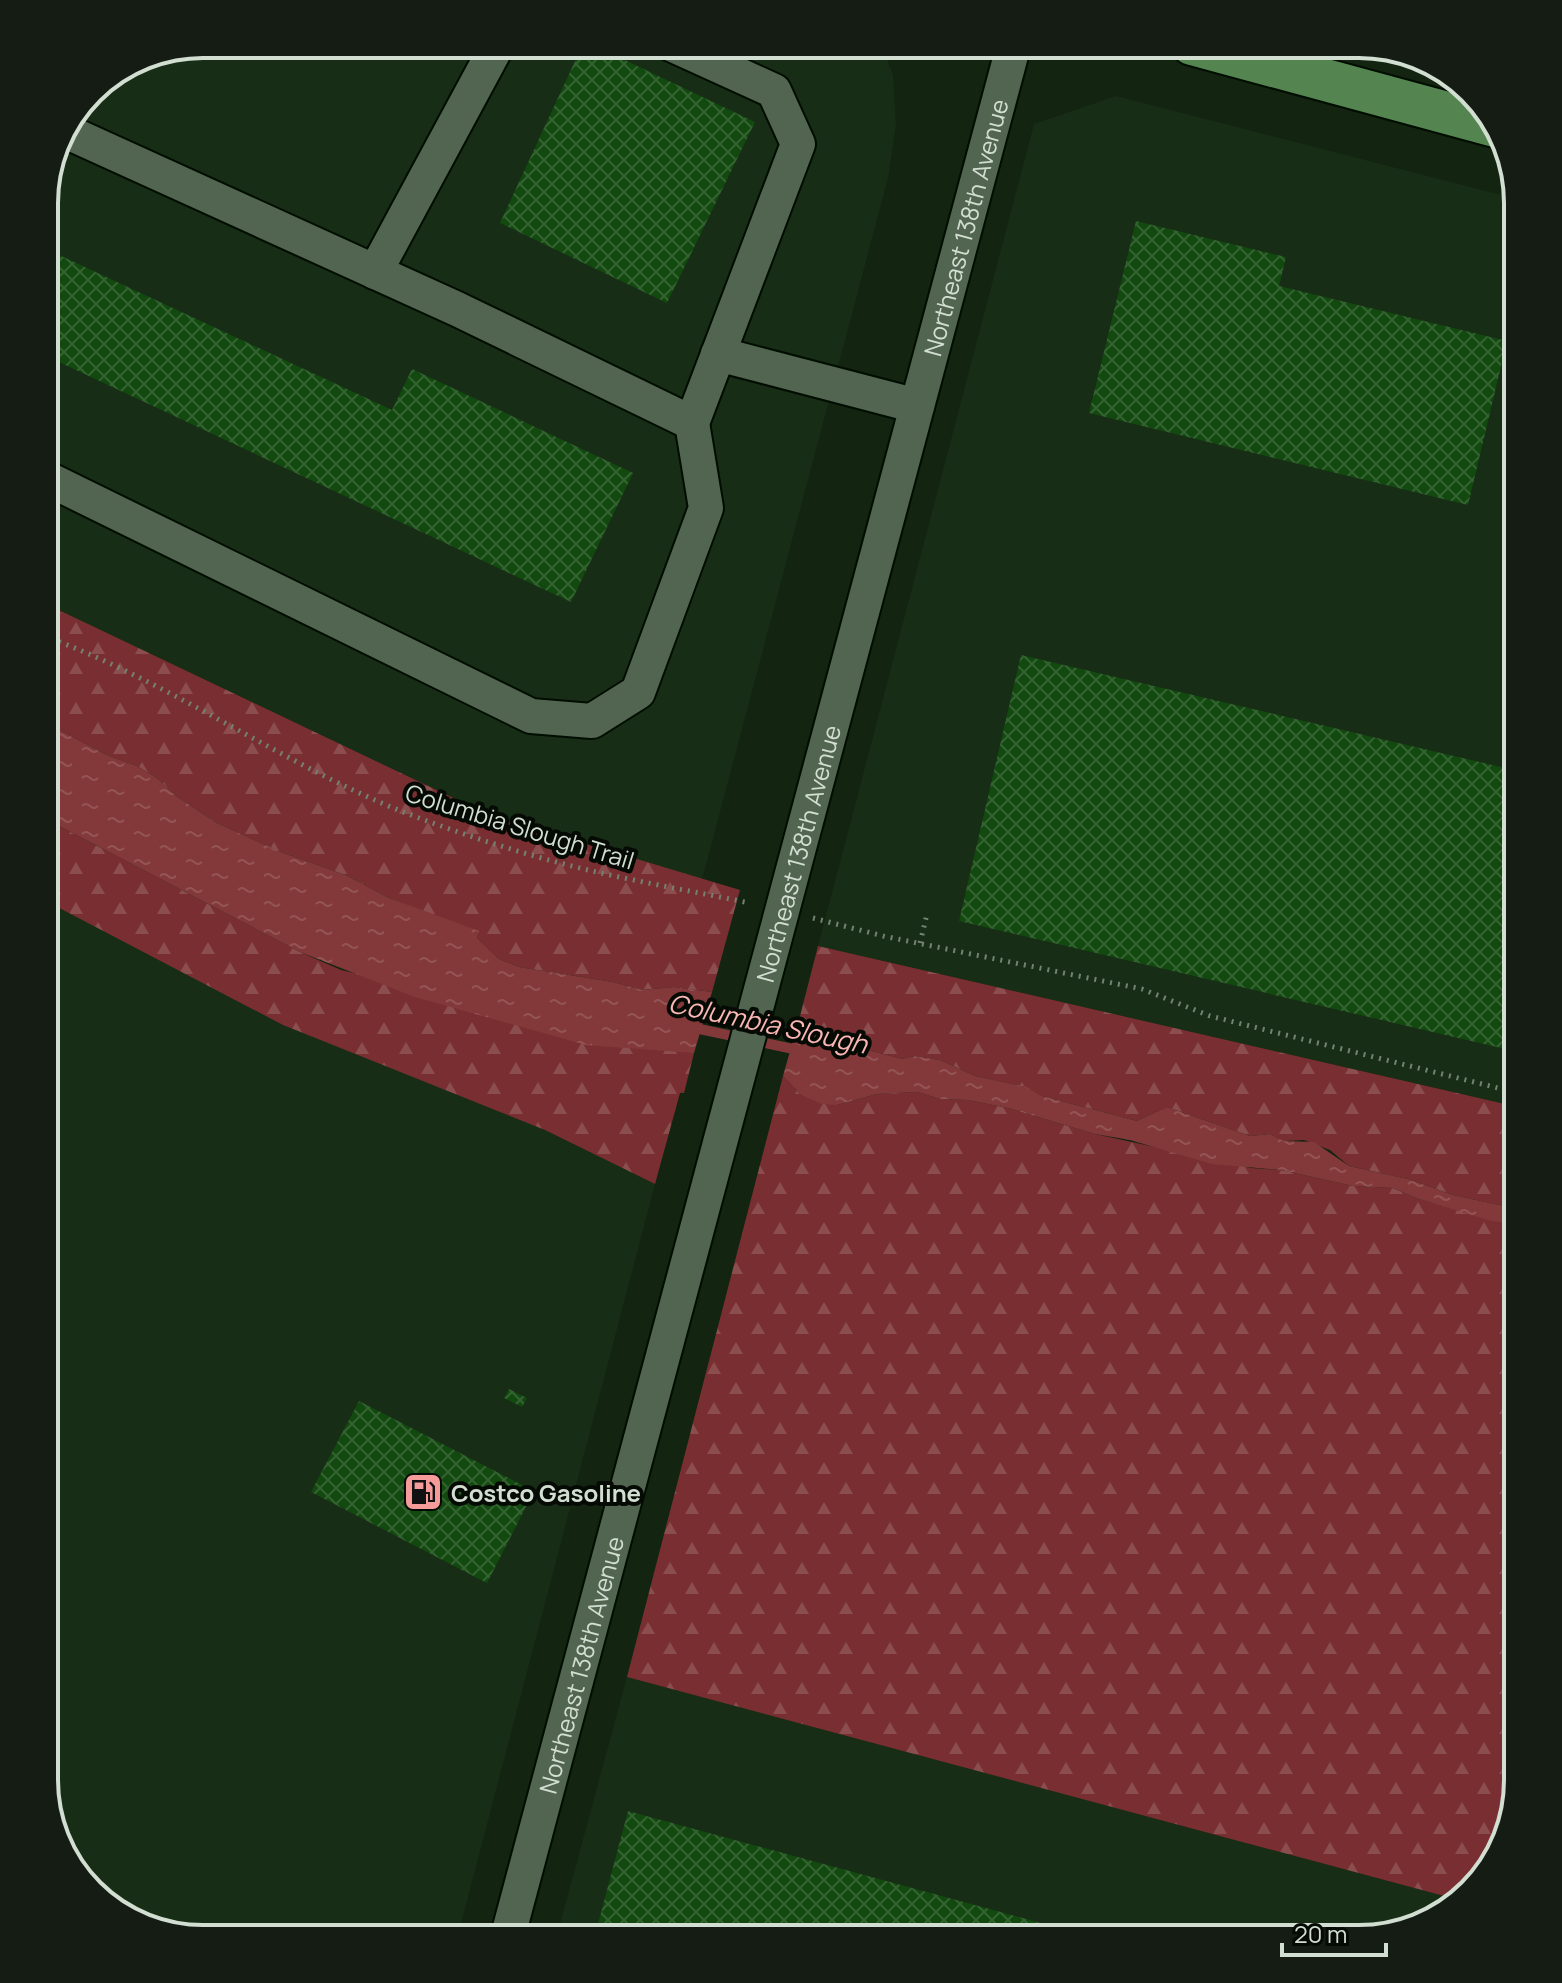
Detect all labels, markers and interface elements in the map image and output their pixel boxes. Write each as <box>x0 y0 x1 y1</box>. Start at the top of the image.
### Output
street label: Northeast 138th Avenue <box>915 95 1015 359</box>
street label: Northeast 138th Avenue <box>747 721 848 985</box>
street label: Columbia Slough Trail <box>402 776 638 876</box>
water label: Columbia Slough <box>665 984 872 1062</box>
fuel station icon: Costco Gasoline <box>402 1471 444 1513</box>
place label: Costco Gasoline <box>451 1476 641 1509</box>
street label: Northeast 138th Avenue <box>530 1532 631 1797</box>
scale bar <box>1282 1907 1386 1957</box>
text: 20 m <box>1294 1917 1347 1950</box>

